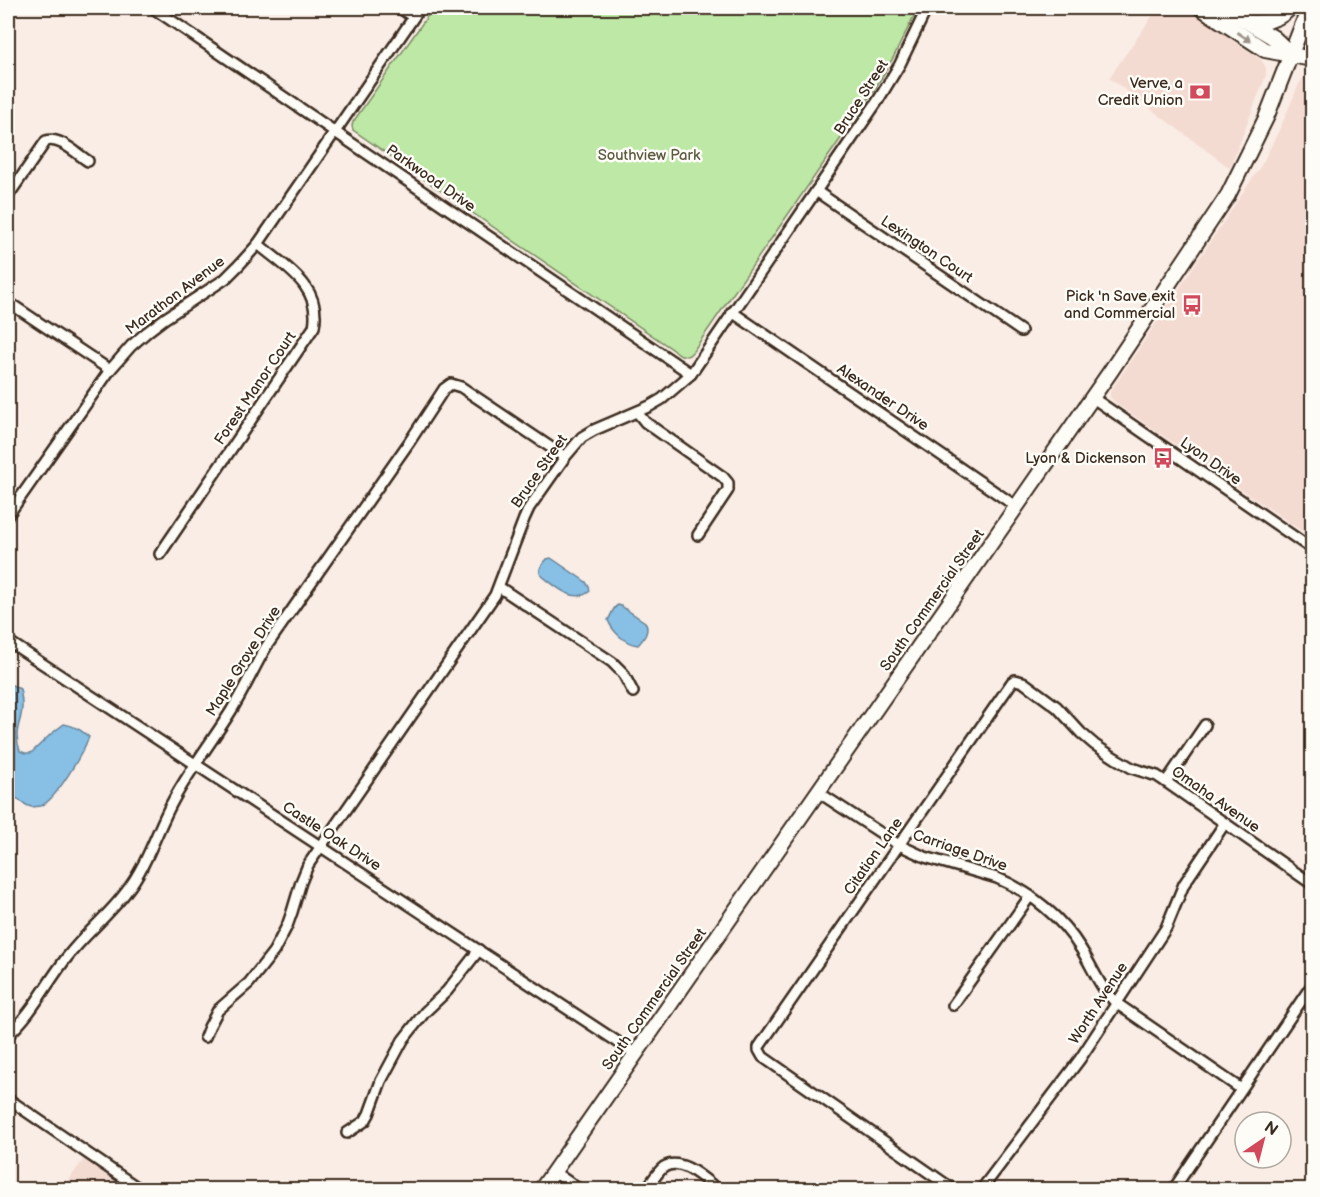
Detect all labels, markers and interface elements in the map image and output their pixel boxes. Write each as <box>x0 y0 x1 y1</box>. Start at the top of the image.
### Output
one-way arrow <box>1235 31 1252 42</box>
street label: Bruce Street <box>830 56 893 138</box>
place label: Verve, a Credit Union <box>1098 74 1183 110</box>
bank icon: Verve, a Credit Union <box>1188 80 1212 104</box>
street label: Parkwood Drive <box>382 141 479 216</box>
park label: Southview Park <box>598 146 701 165</box>
street label: Lexington Court <box>877 212 977 288</box>
street label: Marathon Avenue <box>122 252 229 339</box>
place label: Pick 'n Save exit and Commercial <box>1064 287 1175 323</box>
bus stop icon: Pick 'n Save exit and Commercial <box>1180 293 1204 317</box>
street label: Forest Manor Court <box>210 328 301 449</box>
street label: Alexander Drive <box>833 360 932 435</box>
street label: Bruce Street <box>507 430 572 512</box>
street label: Lyon Drive <box>1176 433 1245 490</box>
bus stop icon: Lyon & Dickenson <box>1151 446 1175 470</box>
place label: Lyon & Dickenson <box>1025 449 1146 468</box>
street label: South Commercial Street <box>876 525 989 675</box>
street label: Maple Grove Drive <box>202 603 285 720</box>
street label: Omaha Avenue <box>1168 762 1264 837</box>
street label: Castle Oak Drive <box>279 797 385 875</box>
street label: Citation Lane <box>840 814 907 899</box>
street label: Carriage Drive <box>910 825 1010 876</box>
street label: South Commercial Street <box>598 924 711 1074</box>
street label: Worth Avenue <box>1065 959 1132 1048</box>
north arrow <box>1233 1110 1293 1170</box>
text: N <box>1260 1118 1281 1140</box>

